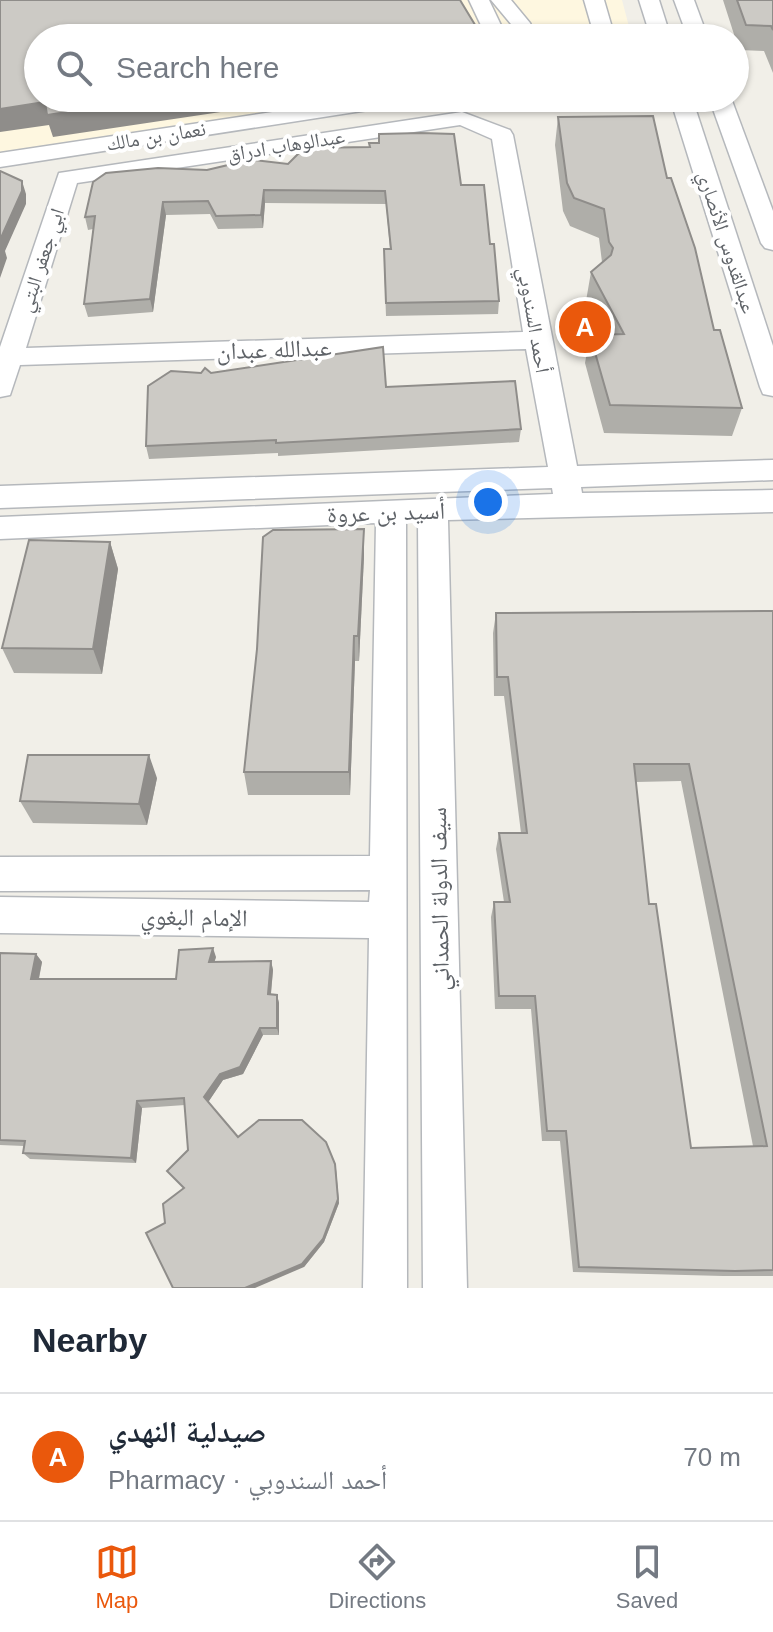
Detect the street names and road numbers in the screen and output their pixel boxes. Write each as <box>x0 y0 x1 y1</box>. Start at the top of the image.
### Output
street label: نعمان بن مالك <box>105 117 207 156</box>
street label: عبدالوهاب ادراق <box>226 125 346 166</box>
street label: عبدالقدوس الأنصاري <box>689 168 760 317</box>
street label: ابي جعفر البتي <box>14 205 73 316</box>
street label: أحمد السندوبي <box>509 265 555 375</box>
street label: عبدالله عبدان <box>216 334 332 365</box>
street label: أسيد بن عروة <box>326 496 446 529</box>
street label: سيف الدولة الحمداني <box>424 807 460 991</box>
street label: الإمام البغوي <box>140 903 248 938</box>

